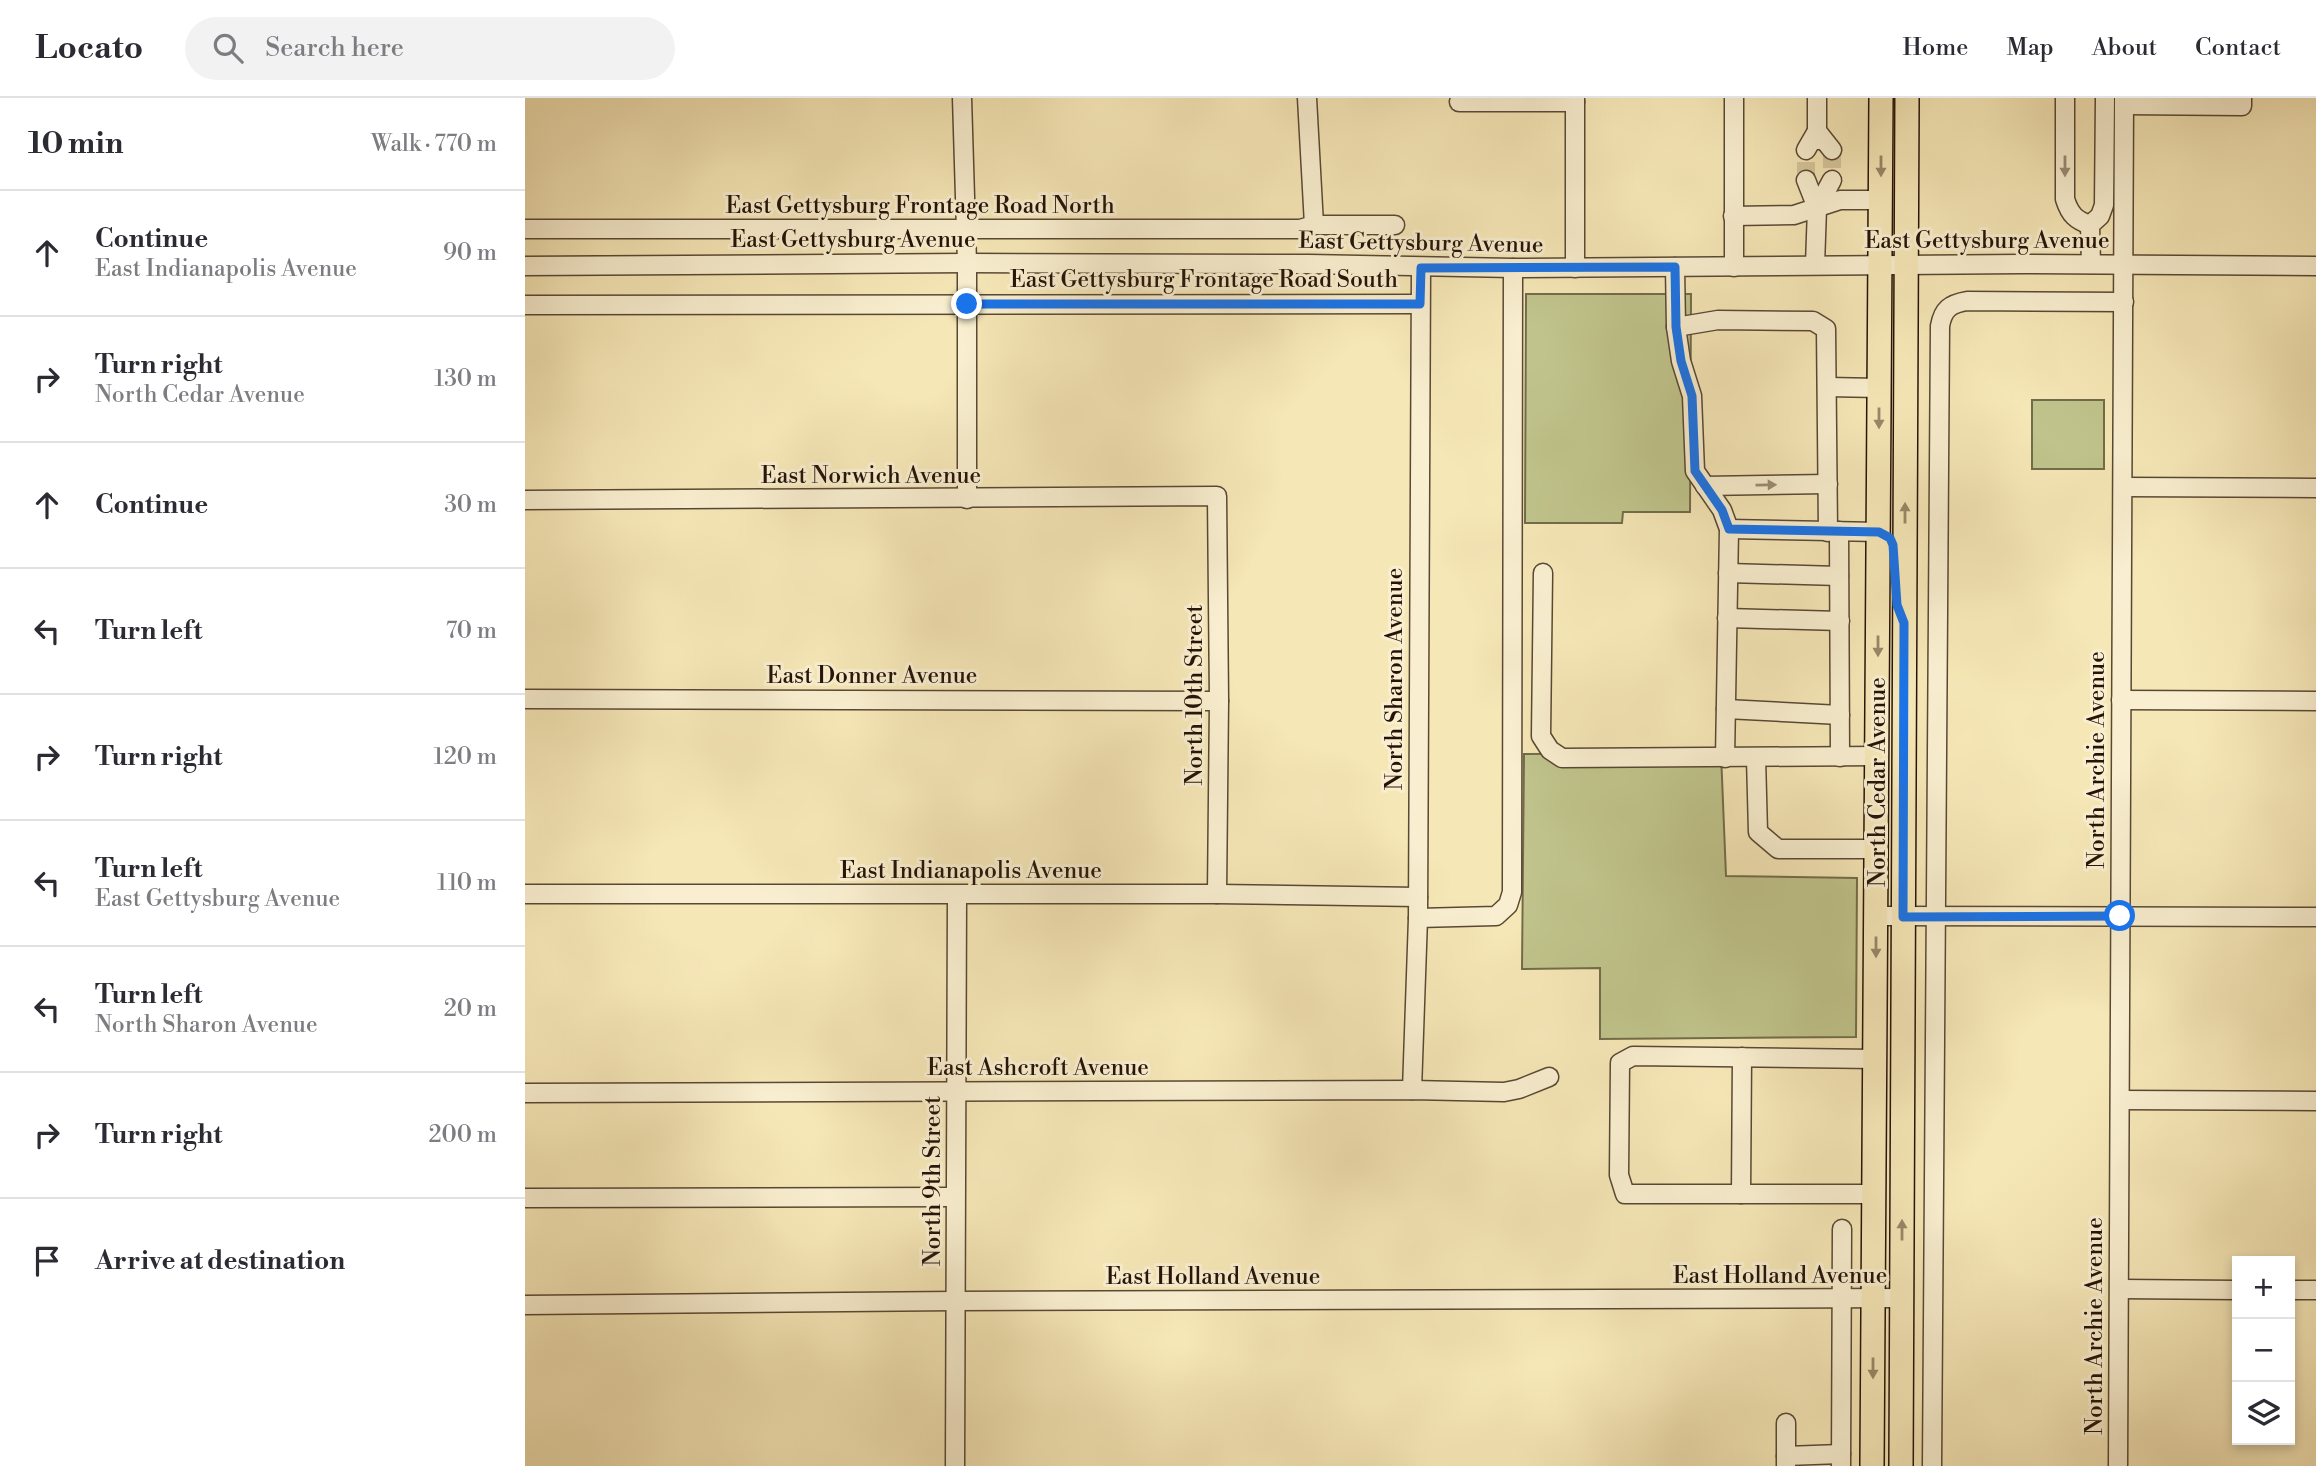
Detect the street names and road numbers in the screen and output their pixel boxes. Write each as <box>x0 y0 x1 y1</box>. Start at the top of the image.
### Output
street label: East Gettysburg Frontage Road North <box>725 192 1115 220</box>
street label: East Gettysburg Avenue <box>730 226 976 254</box>
street label: East Gettysburg Avenue <box>1298 227 1544 259</box>
street label: East Gettysburg Avenue <box>1864 227 2110 255</box>
street label: East Gettysburg Frontage Road South <box>1010 266 1398 294</box>
street label: East Norwich Avenue <box>761 462 981 490</box>
street label: North Sharon Avenue <box>1381 568 1409 790</box>
street label: North 10th Street <box>1181 605 1209 785</box>
street label: North Archie Avenue <box>2083 651 2111 869</box>
street label: East Donner Avenue <box>767 662 977 690</box>
street label: North Cedar Avenue <box>1864 677 1892 887</box>
street label: East Indianapolis Avenue <box>840 857 1102 885</box>
street label: East Ashcroft Avenue <box>927 1054 1149 1082</box>
street label: North 9th Street <box>919 1096 947 1266</box>
street label: North Archie Avenue <box>2081 1217 2109 1435</box>
street label: East Holland Avenue <box>1673 1262 1887 1290</box>
street label: East Holland Avenue <box>1106 1263 1320 1291</box>

